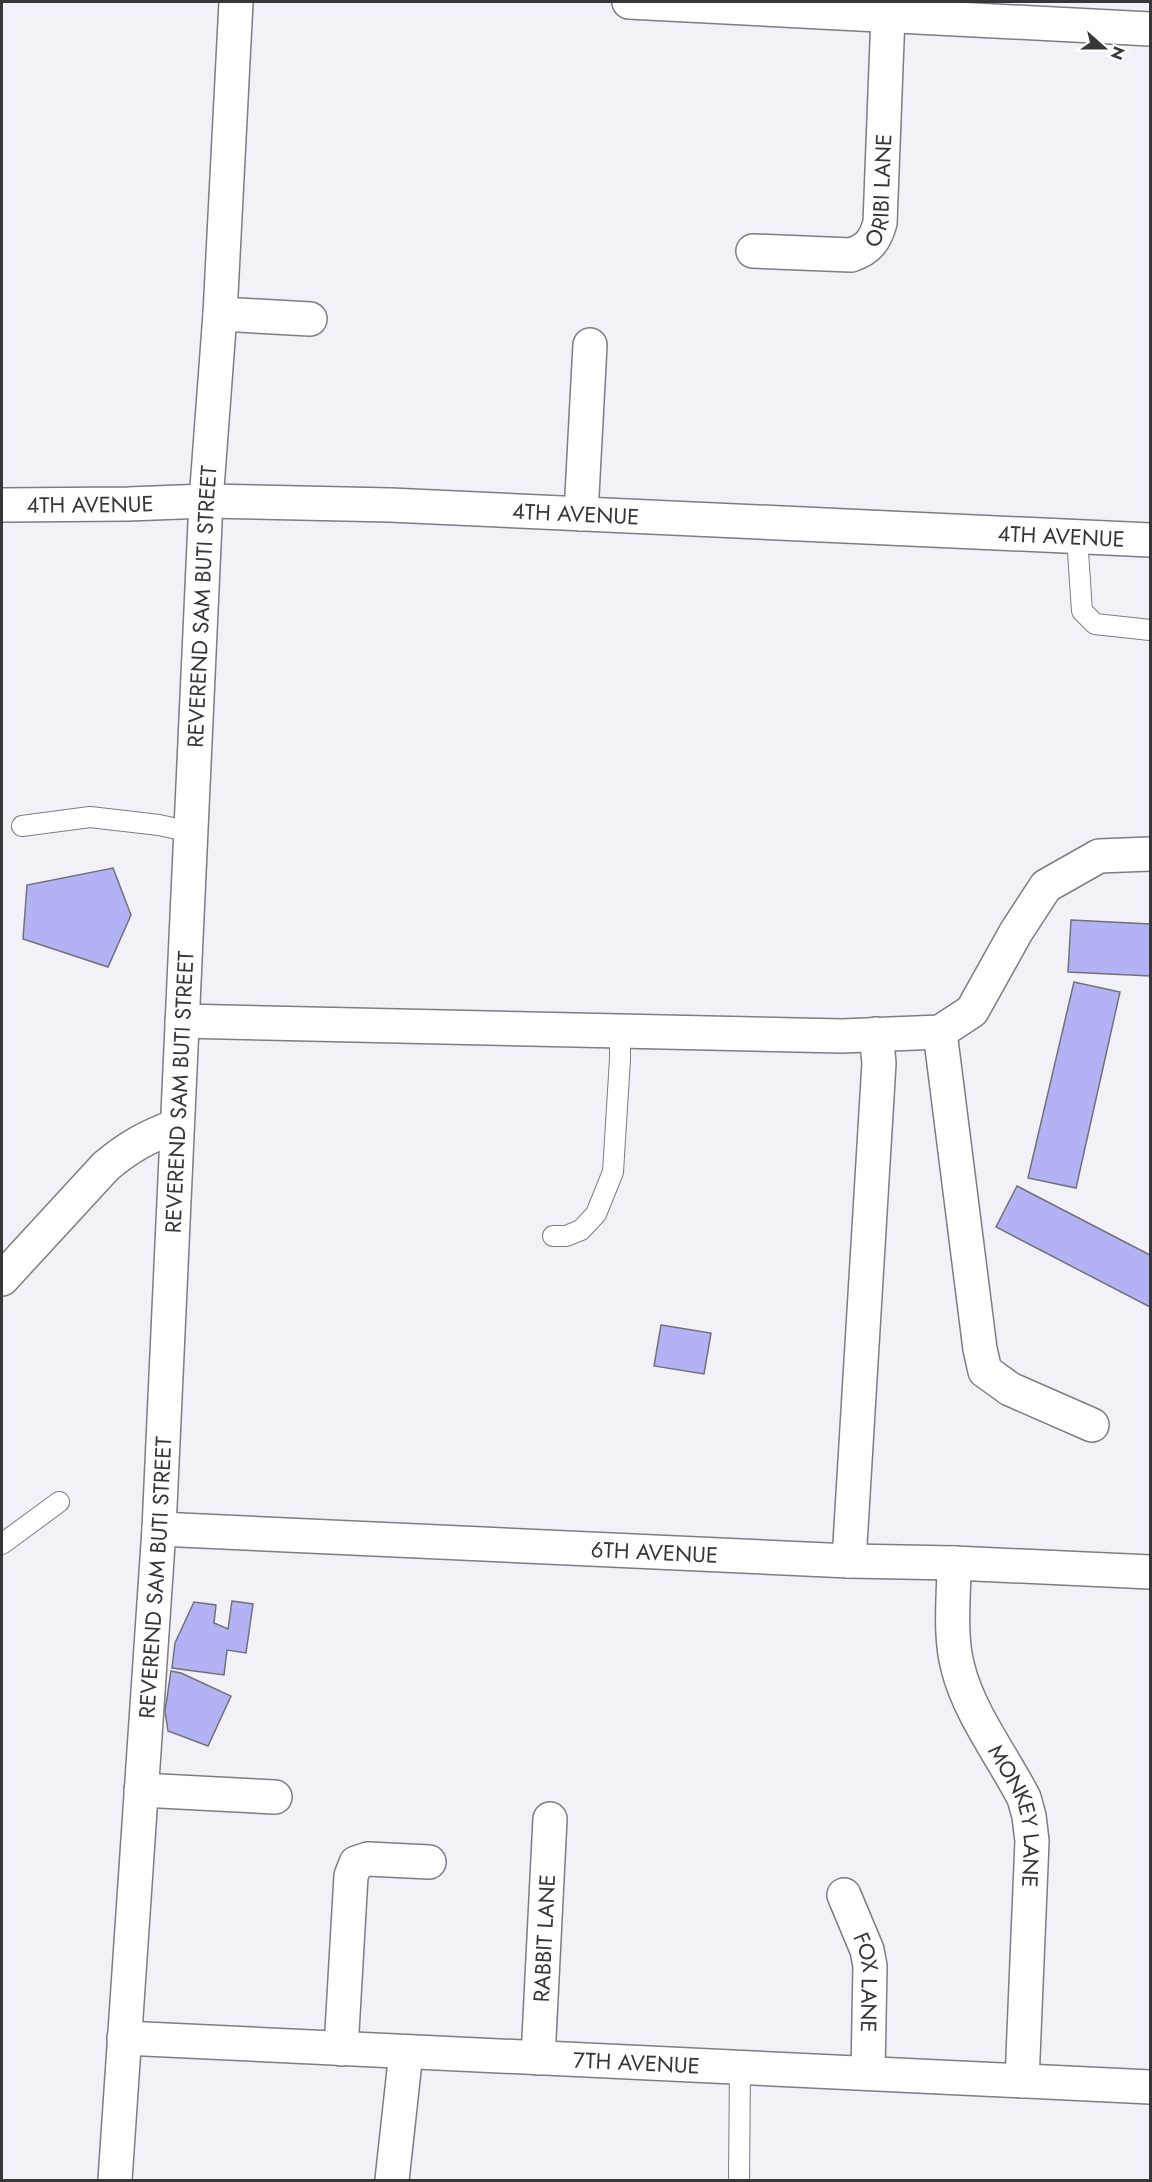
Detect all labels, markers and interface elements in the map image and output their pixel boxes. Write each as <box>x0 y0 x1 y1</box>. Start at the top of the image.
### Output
north arrow <box>1074 18 1134 78</box>
text: N <box>1105 43 1131 63</box>
street label: ORIBI LANE <box>856 133 899 253</box>
street label: REVEREND SAM BUTI STREET <box>179 463 225 748</box>
street label: 4TH AVENUE <box>26 487 154 521</box>
street label: 4TH AVENUE <box>511 495 640 532</box>
street label: 4TH AVENUE <box>997 517 1126 555</box>
street label: REVEREND SAM BUTI STREET <box>157 949 201 1234</box>
street label: REVEREND SAM BUTI STREET <box>130 1435 179 1719</box>
street label: 6TH AVENUE <box>590 1533 719 1571</box>
street label: MONKEY LANE <box>980 1738 1048 1888</box>
street label: RABBIT LANE <box>525 1873 563 2003</box>
street label: FOX LANE <box>845 1927 887 2033</box>
street label: 7TH AVENUE <box>572 2043 701 2081</box>

